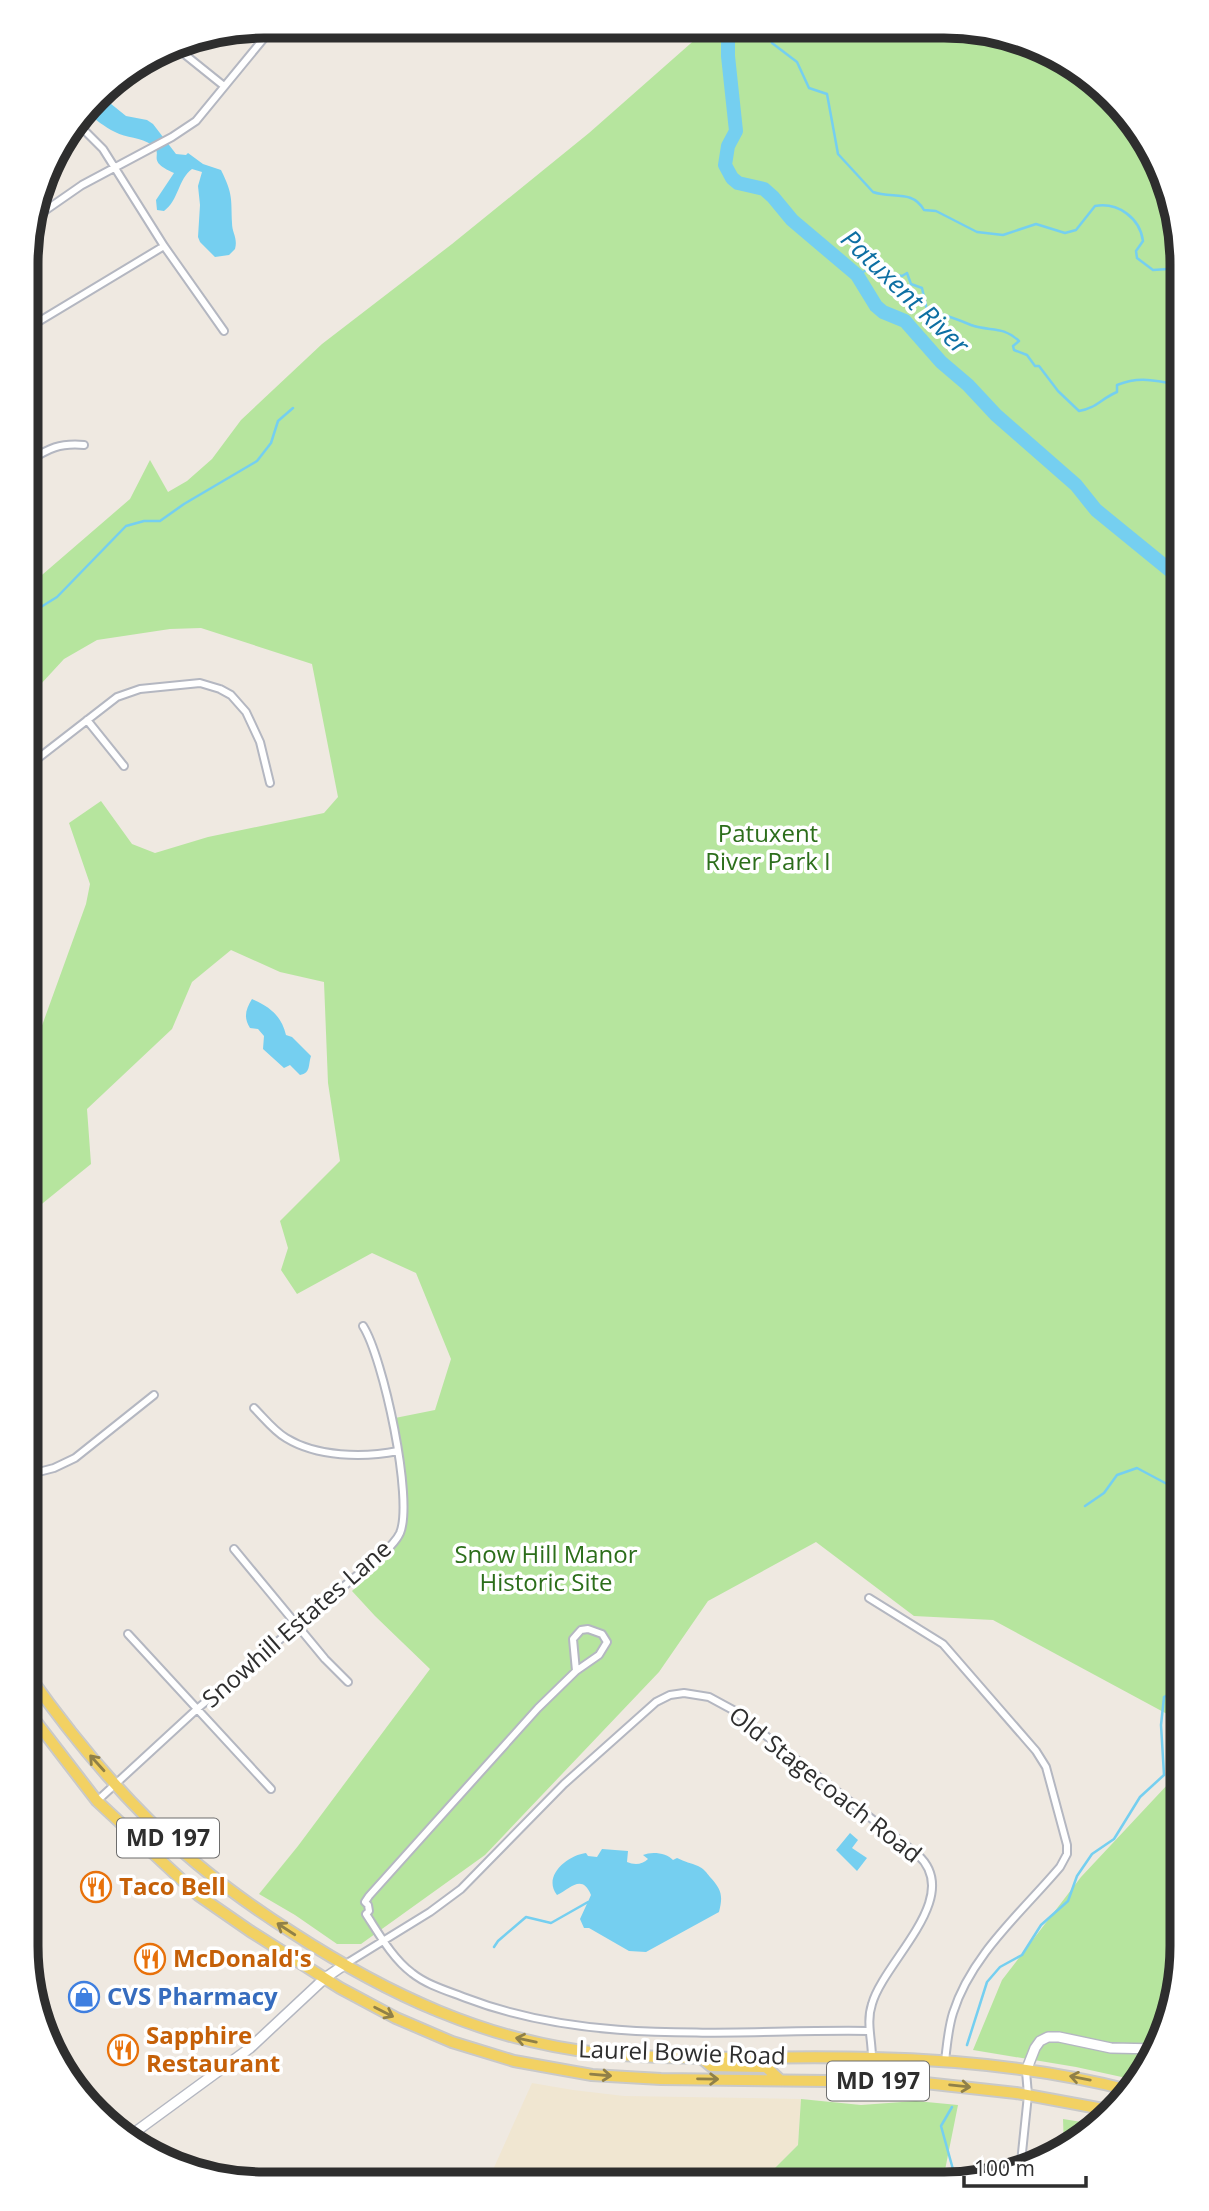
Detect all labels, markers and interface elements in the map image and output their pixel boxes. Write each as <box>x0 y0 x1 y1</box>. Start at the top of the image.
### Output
water label: Patuxent River <box>834 221 979 363</box>
park label: Patuxent River Park I <box>705 816 831 877</box>
street label: Snowhill Estates Lane <box>194 1532 398 1714</box>
park label: Snow Hill Manor Historic Site <box>454 1537 638 1598</box>
street label: Old Stagecoach Road <box>723 1698 929 1870</box>
one-way arrow <box>89 1755 105 1773</box>
road number: MD 197 <box>117 1818 219 1857</box>
place label: Taco Bell <box>119 1869 226 1902</box>
restaurant icon: Taco Bell <box>79 1870 113 1904</box>
one-way arrow <box>277 1921 296 1936</box>
place label: McDonald's <box>173 1941 312 1974</box>
restaurant icon: McDonald's <box>133 1942 167 1976</box>
place label: CVS Pharmacy <box>107 1979 278 2012</box>
shop icon: CVS Pharmacy <box>67 1980 101 2014</box>
one-way arrow <box>373 2005 394 2019</box>
place label: Sapphire Restaurant <box>146 2018 280 2079</box>
street label: Laurel Bowie Road <box>578 2031 786 2072</box>
restaurant icon: Sapphire Restaurant <box>106 2033 140 2067</box>
one-way arrow <box>515 2033 538 2046</box>
road number: MD 197 <box>827 2062 929 2100</box>
one-way arrow <box>589 2069 612 2082</box>
one-way arrow <box>1069 2071 1092 2085</box>
one-way arrow <box>696 2072 719 2086</box>
one-way arrow <box>948 2079 971 2092</box>
scale bar <box>964 2144 1086 2188</box>
text: 100 m <box>974 2154 1035 2182</box>

